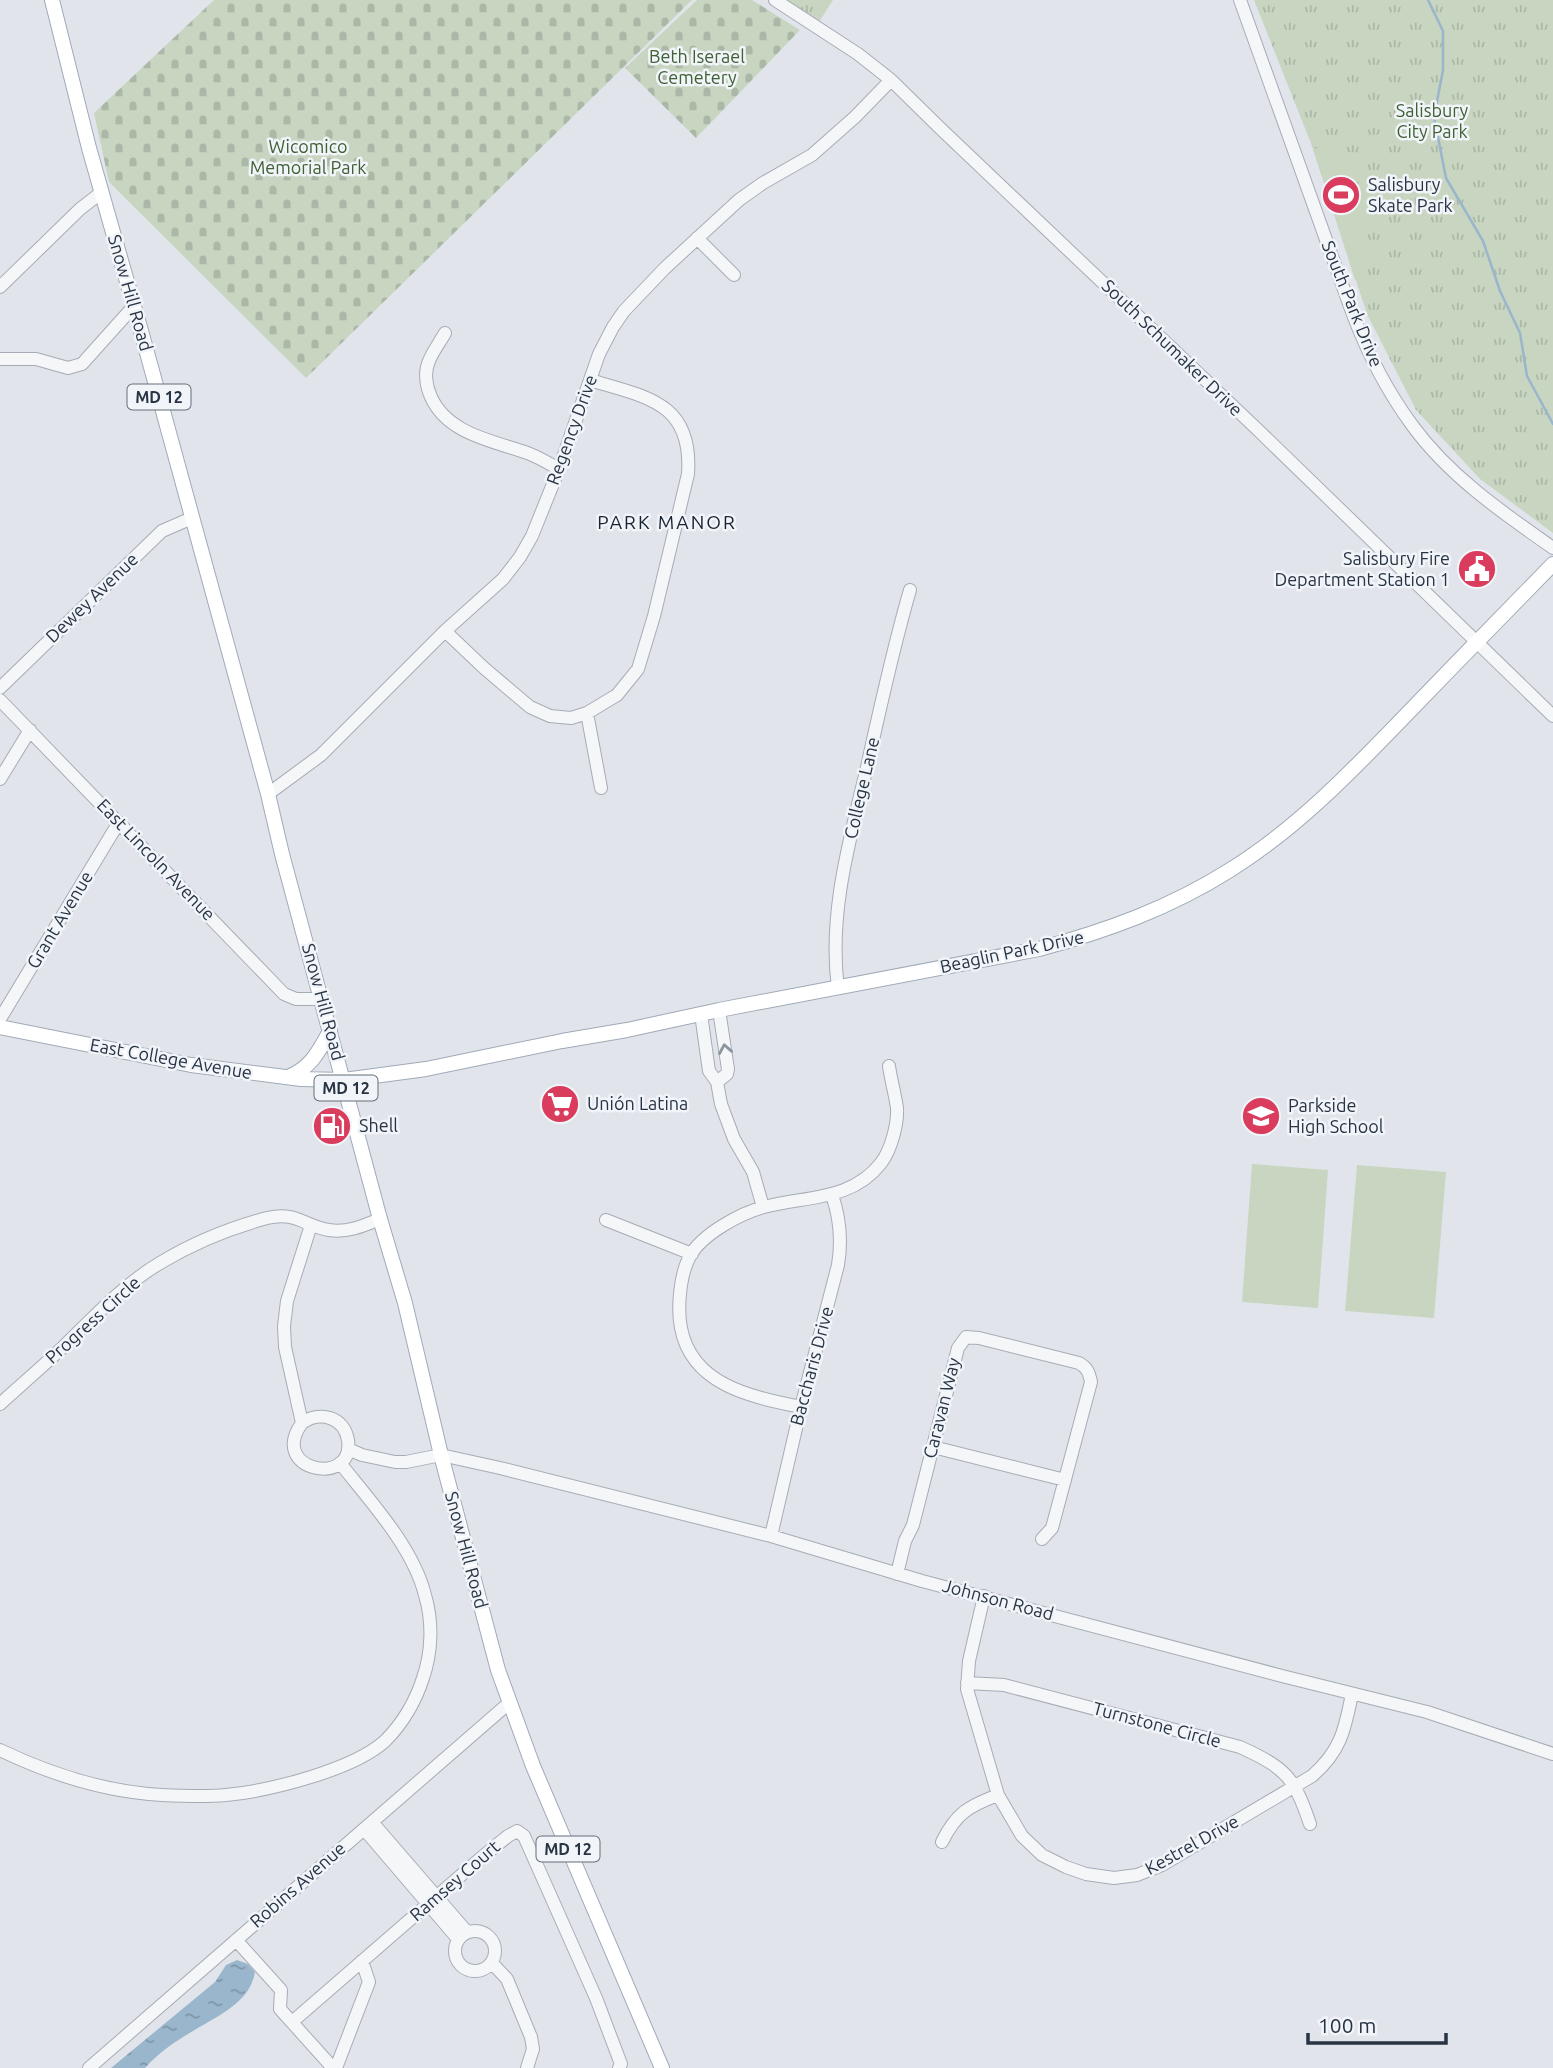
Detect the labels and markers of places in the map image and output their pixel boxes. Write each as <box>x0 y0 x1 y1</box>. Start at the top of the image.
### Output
sports icon: Salisbury Skate Park <box>1320 174 1362 216</box>
place label: Salisbury Skate Park <box>1368 174 1453 215</box>
place label: Salisbury Fire Department Station 1 <box>1274 548 1450 589</box>
public building icon: Salisbury Fire Department Station 1 <box>1456 548 1498 590</box>
supermarket icon: Unión Latina <box>539 1083 581 1125</box>
place label: Unión Latina <box>587 1093 688 1113</box>
school or university icon: Parkside High School <box>1240 1095 1282 1137</box>
place label: Parkside High School <box>1288 1095 1384 1136</box>
fuel station icon: Shell <box>311 1105 353 1147</box>
place label: Shell <box>359 1115 398 1135</box>

